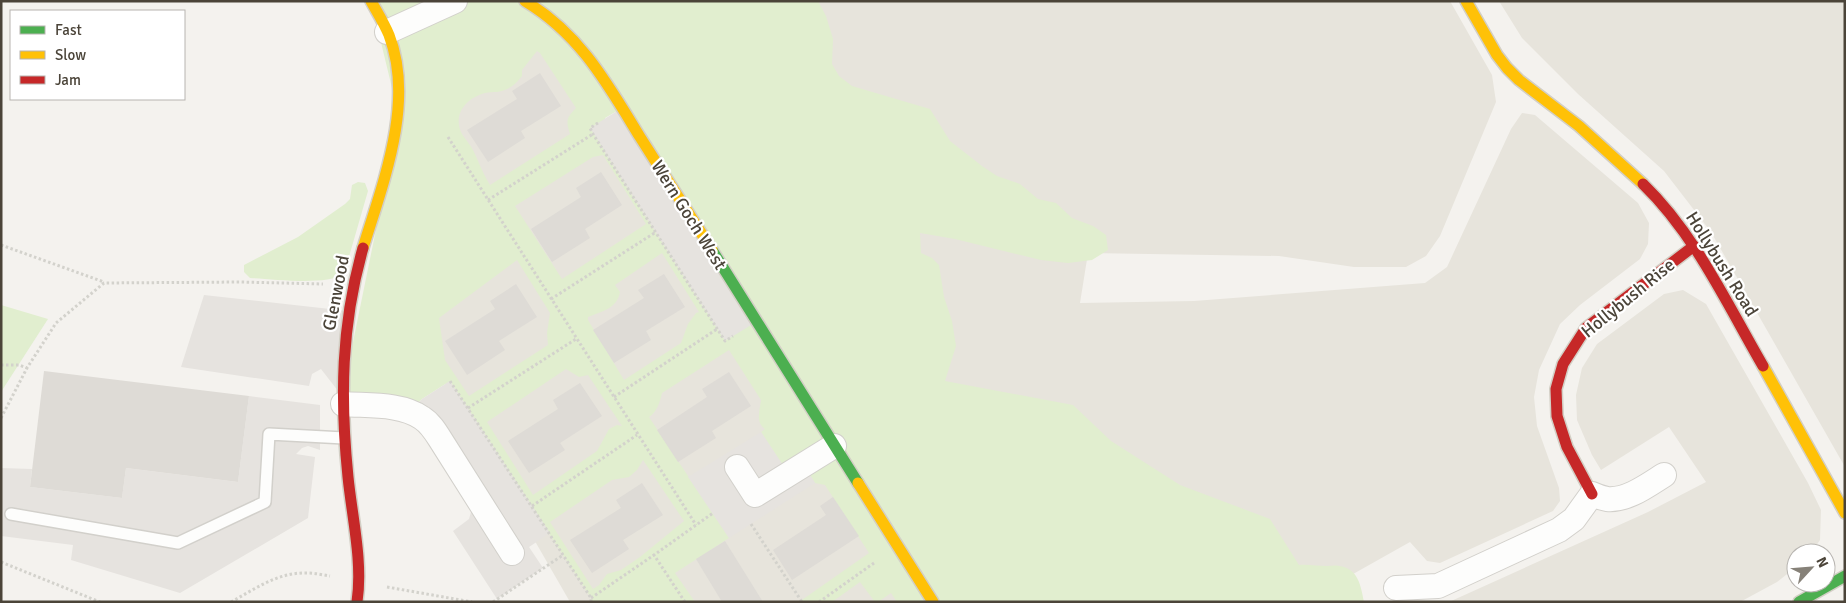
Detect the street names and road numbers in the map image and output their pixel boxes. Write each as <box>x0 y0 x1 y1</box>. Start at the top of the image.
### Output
street label: Wern Goch West <box>647 156 731 274</box>
street label: Hollybush Road <box>1681 207 1763 321</box>
street label: Glenwood <box>318 253 354 333</box>
street label: Hollybush Rise <box>1577 254 1679 342</box>

